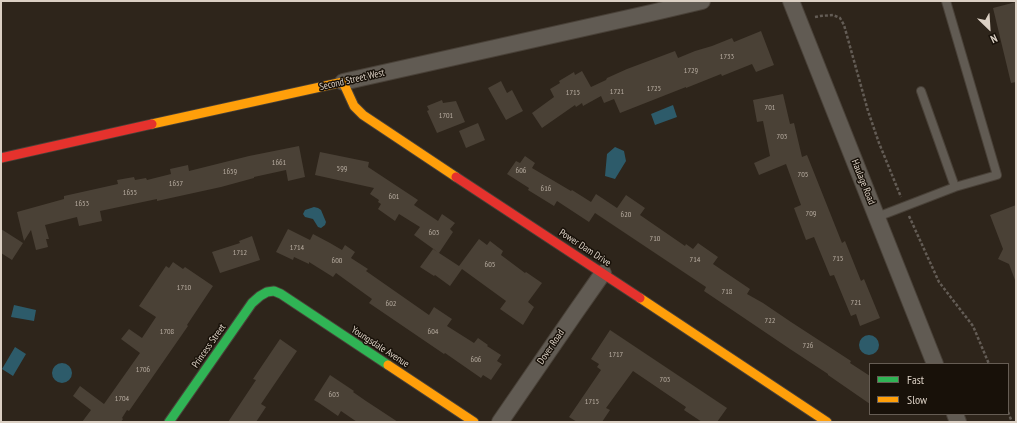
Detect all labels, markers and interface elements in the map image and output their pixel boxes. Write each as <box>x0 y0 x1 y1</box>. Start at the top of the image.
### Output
north arrow <box>969 8 1009 48</box>
text: N <box>988 31 1000 46</box>
house number: 1733 <box>720 52 734 62</box>
house number: 1729 <box>684 66 698 76</box>
street label: Second Street West <box>318 67 386 93</box>
house number: 1725 <box>647 84 661 94</box>
house number: 1721 <box>610 87 624 97</box>
house number: 1715 <box>566 88 580 98</box>
house number: 701 <box>765 103 775 113</box>
house number: 1701 <box>439 111 453 121</box>
house number: 703 <box>777 132 787 142</box>
house number: 1661 <box>272 158 286 168</box>
street label: Haulage Road <box>849 158 877 206</box>
house number: 599 <box>337 164 347 174</box>
house number: 606 <box>516 166 526 176</box>
house number: 1659 <box>223 167 237 177</box>
house number: 705 <box>798 170 808 180</box>
house number: 1657 <box>169 179 183 189</box>
house number: 616 <box>541 184 551 194</box>
house number: 1655 <box>123 188 137 198</box>
house number: 601 <box>389 192 399 202</box>
house number: 1653 <box>75 199 89 209</box>
house number: 709 <box>806 209 816 219</box>
house number: 620 <box>621 210 631 220</box>
street label: Power Dam Drive <box>557 227 613 269</box>
house number: 603 <box>429 228 439 238</box>
house number: 710 <box>650 234 660 244</box>
house number: 1714 <box>290 243 304 253</box>
house number: 1712 <box>233 248 247 258</box>
house number: 715 <box>833 254 843 264</box>
house number: 714 <box>690 255 700 265</box>
house number: 600 <box>332 256 342 266</box>
house number: 605 <box>485 260 495 270</box>
house number: 1710 <box>177 283 191 293</box>
house number: 718 <box>722 287 732 297</box>
house number: 721 <box>851 298 861 308</box>
house number: 602 <box>386 299 396 309</box>
house number: 722 <box>765 316 775 326</box>
street label: Princess Street <box>190 322 228 370</box>
street label: Youngsdale Avenue <box>349 324 411 370</box>
house number: 1708 <box>160 327 174 337</box>
house number: 604 <box>428 327 438 337</box>
street label: Dover Road <box>535 327 567 367</box>
house number: 726 <box>803 341 813 351</box>
house number: 1717 <box>609 350 623 360</box>
house number: 606 <box>471 355 481 365</box>
legend <box>869 363 1009 415</box>
house number: 1706 <box>136 365 150 375</box>
text: Fast <box>907 372 924 387</box>
house number: 703 <box>660 375 670 385</box>
house number: 603 <box>329 390 339 400</box>
text: Slow <box>907 392 927 407</box>
house number: 1704 <box>115 394 129 404</box>
house number: 1715 <box>585 397 599 407</box>

